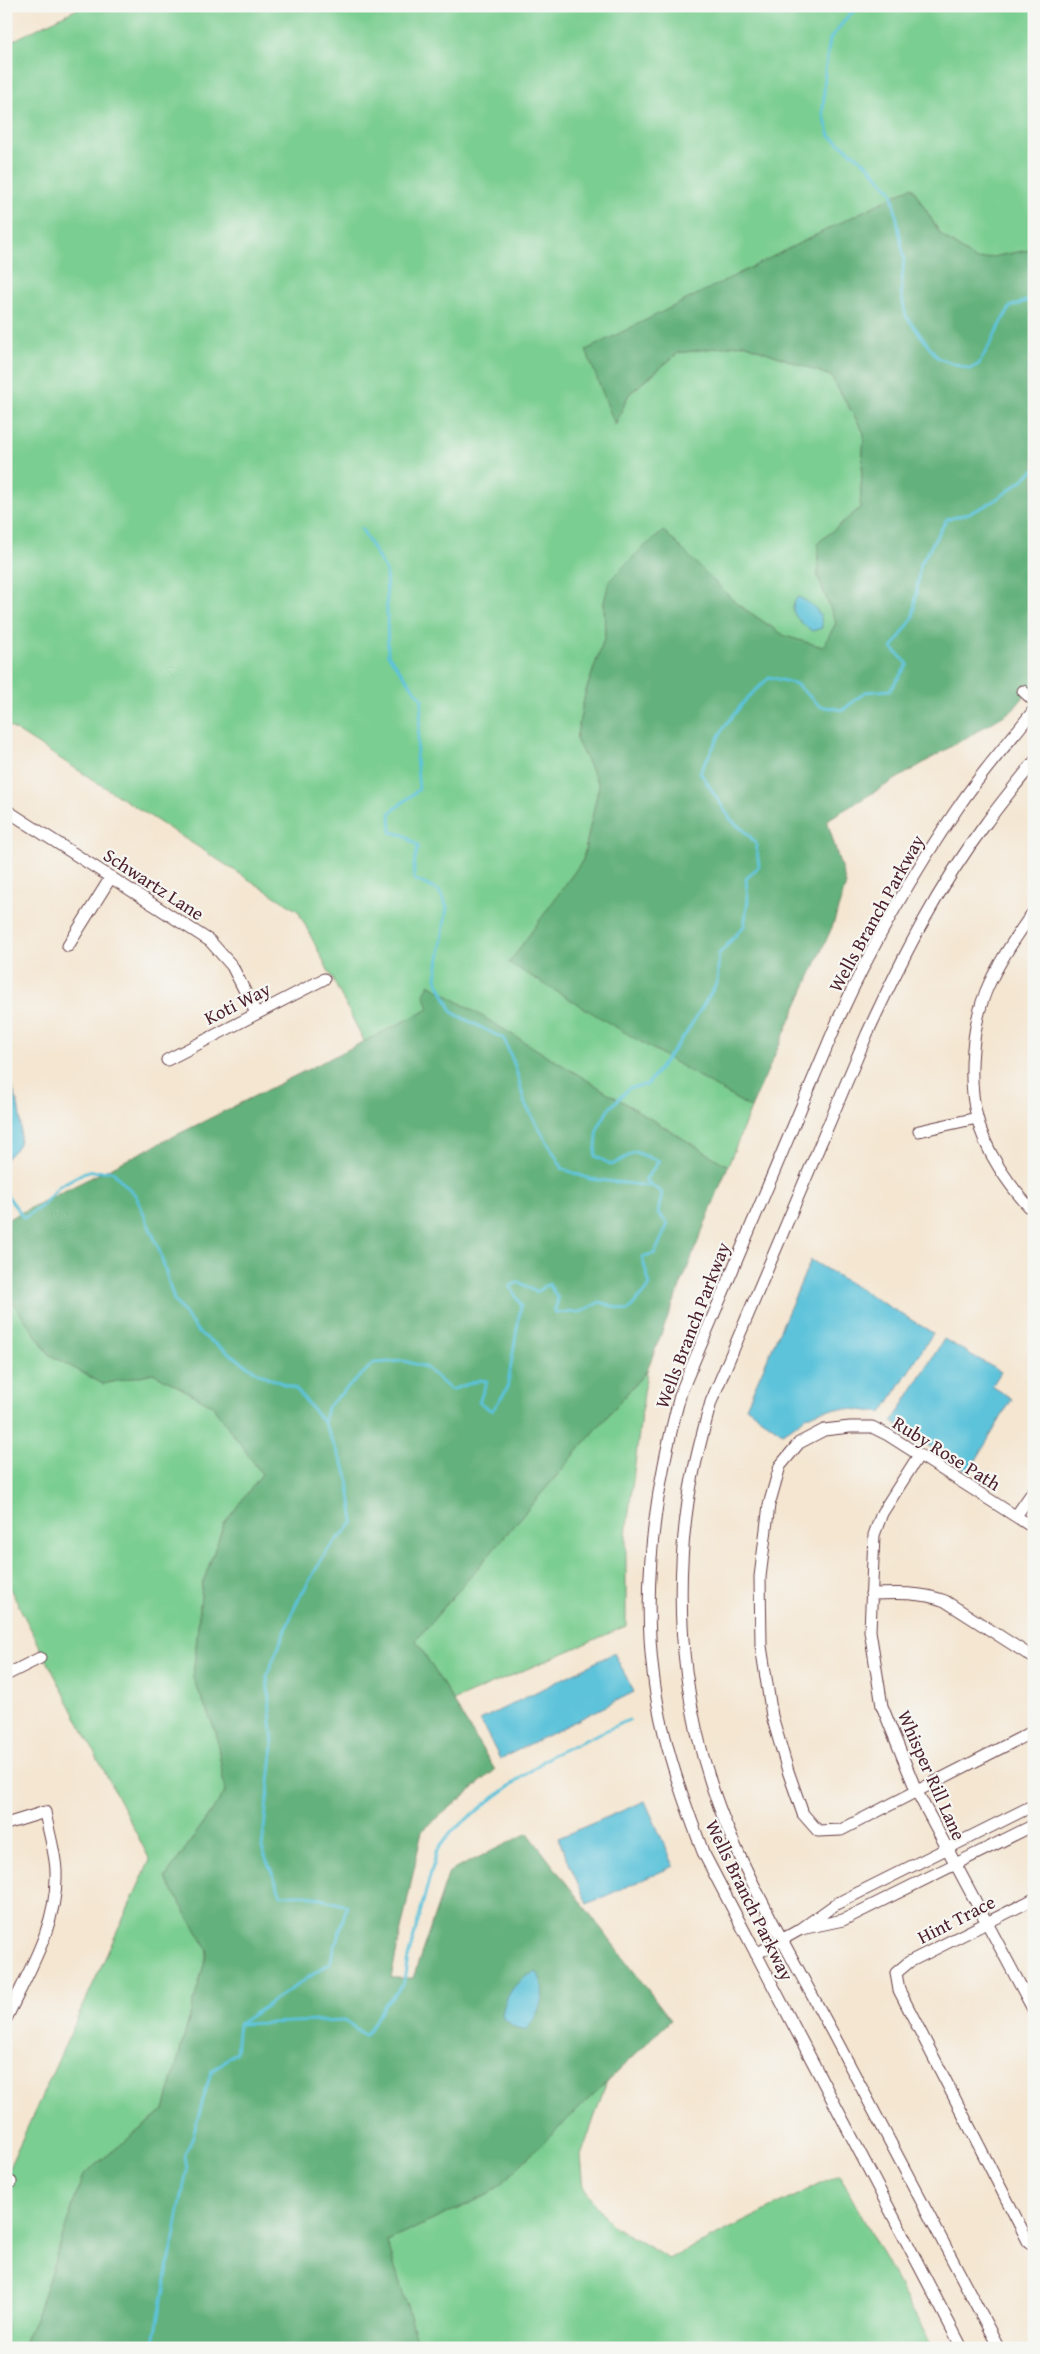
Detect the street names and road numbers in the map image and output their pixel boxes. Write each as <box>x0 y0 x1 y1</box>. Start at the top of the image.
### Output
street label: Wells Branch Parkway <box>821 829 931 997</box>
street label: Schwartz Lane <box>98 841 210 927</box>
street label: Koti Way <box>199 974 275 1032</box>
street label: Wells Branch Parkway <box>647 1237 737 1412</box>
street label: Ruby Rose Path <box>888 1409 1007 1498</box>
street label: Whisper Rill Lane <box>891 1705 973 1845</box>
street label: Wells Branch Parkway <box>699 1815 801 1986</box>
street label: Hint Trace <box>912 1887 1000 1951</box>

